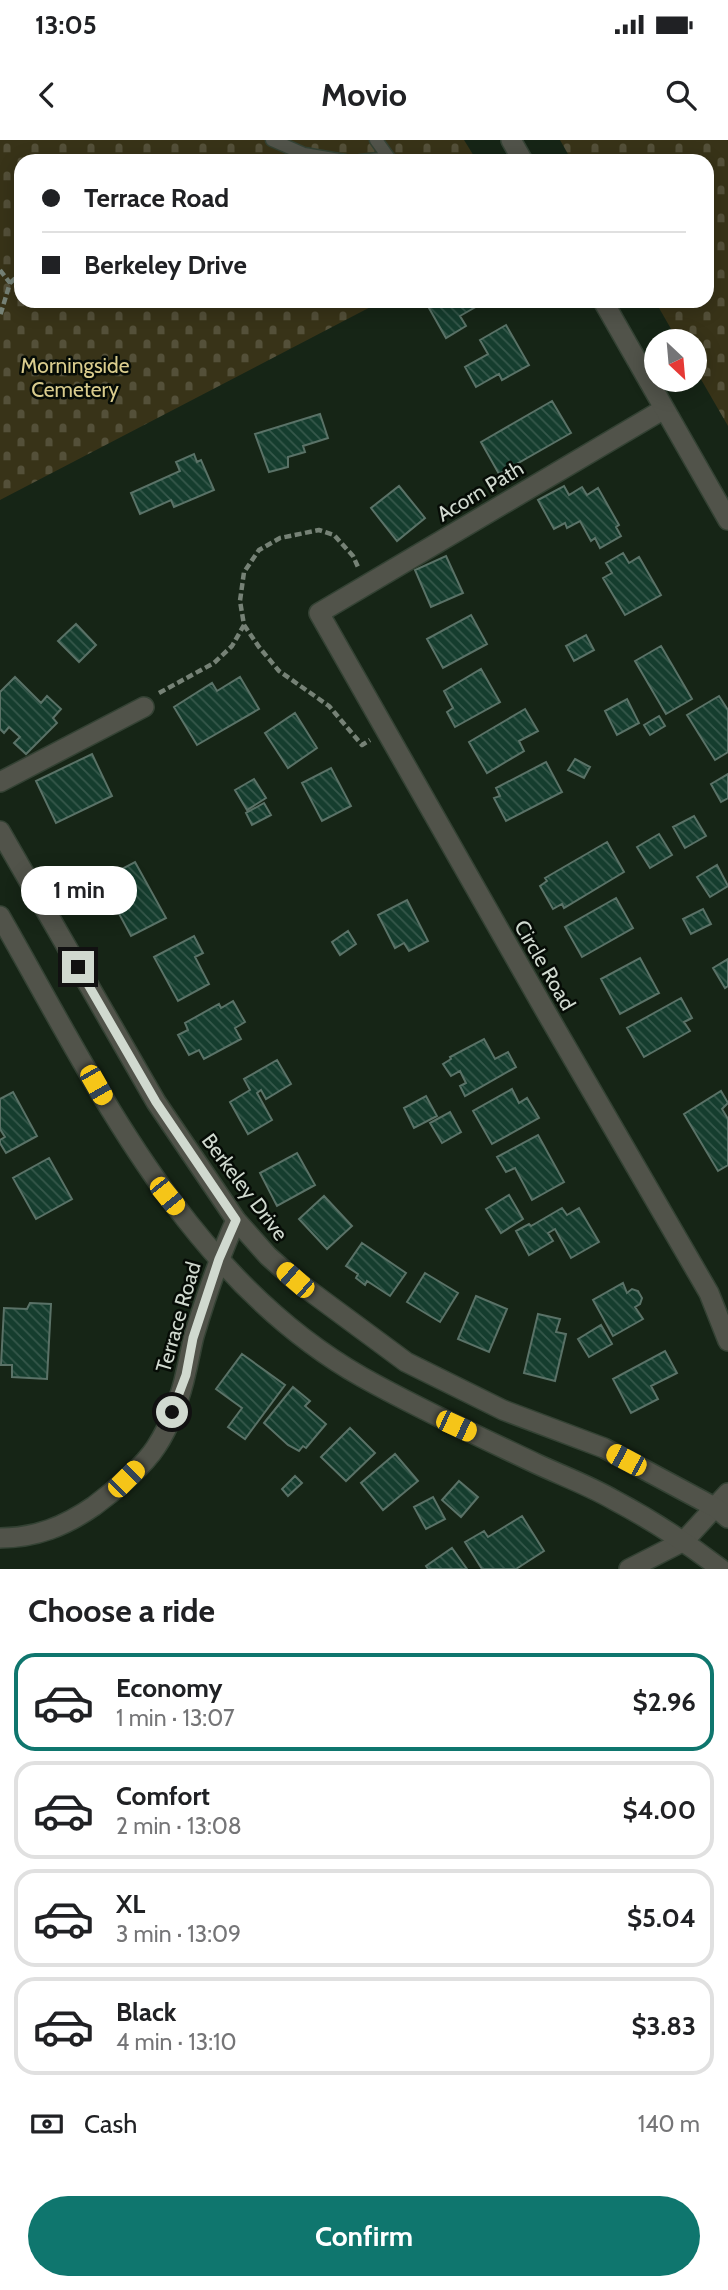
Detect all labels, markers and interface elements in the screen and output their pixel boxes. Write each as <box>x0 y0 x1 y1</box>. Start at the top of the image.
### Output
text: 13:05 <box>35 9 97 41</box>
text: Movio <box>321 75 407 114</box>
icon: back <box>28 76 66 114</box>
icon: search <box>662 76 700 114</box>
text: Terrace Road <box>84 182 229 214</box>
text: Berkeley Drive <box>84 249 247 281</box>
north arrow <box>644 329 707 392</box>
map controls <box>644 329 707 392</box>
park label: Morningside Cemetery <box>21 353 130 402</box>
street label: Acorn Path <box>432 455 528 527</box>
callout: 1 min <box>20 866 136 914</box>
text: 1 min <box>53 876 105 904</box>
street label: Circle Road <box>509 916 581 1014</box>
route end <box>62 951 94 983</box>
car <box>77 1062 116 1108</box>
street label: Berkeley Drive <box>197 1129 294 1246</box>
car <box>146 1173 189 1219</box>
car <box>273 1258 318 1302</box>
street label: Terrace Road <box>150 1259 206 1375</box>
route start <box>156 1396 188 1428</box>
car <box>433 1408 480 1444</box>
car <box>603 1441 650 1479</box>
car <box>104 1457 149 1501</box>
text: Choose a ride <box>28 1591 215 1630</box>
icon: car <box>32 1671 95 1734</box>
text: Economy <box>116 1672 222 1704</box>
text: $2.96 <box>633 1686 696 1718</box>
text: 1 min · 13:07 <box>116 1704 235 1732</box>
icon: car <box>32 1779 95 1842</box>
text: Comfort <box>116 1780 210 1812</box>
text: $4.00 <box>623 1794 696 1826</box>
text: 2 min · 13:08 <box>116 1812 242 1840</box>
icon: car <box>32 1887 95 1950</box>
text: XL <box>116 1888 145 1920</box>
text: $5.04 <box>627 1902 696 1934</box>
text: 3 min · 13:09 <box>116 1920 241 1948</box>
icon: car <box>32 1995 95 2058</box>
text: Black <box>116 1996 176 2028</box>
text: $3.83 <box>631 2010 696 2042</box>
text: 4 min · 13:10 <box>116 2028 236 2056</box>
icon: cash <box>28 2105 66 2143</box>
text: Cash <box>84 2108 137 2140</box>
text: 140 m <box>638 2110 700 2138</box>
button: Confirm <box>28 2196 700 2276</box>

